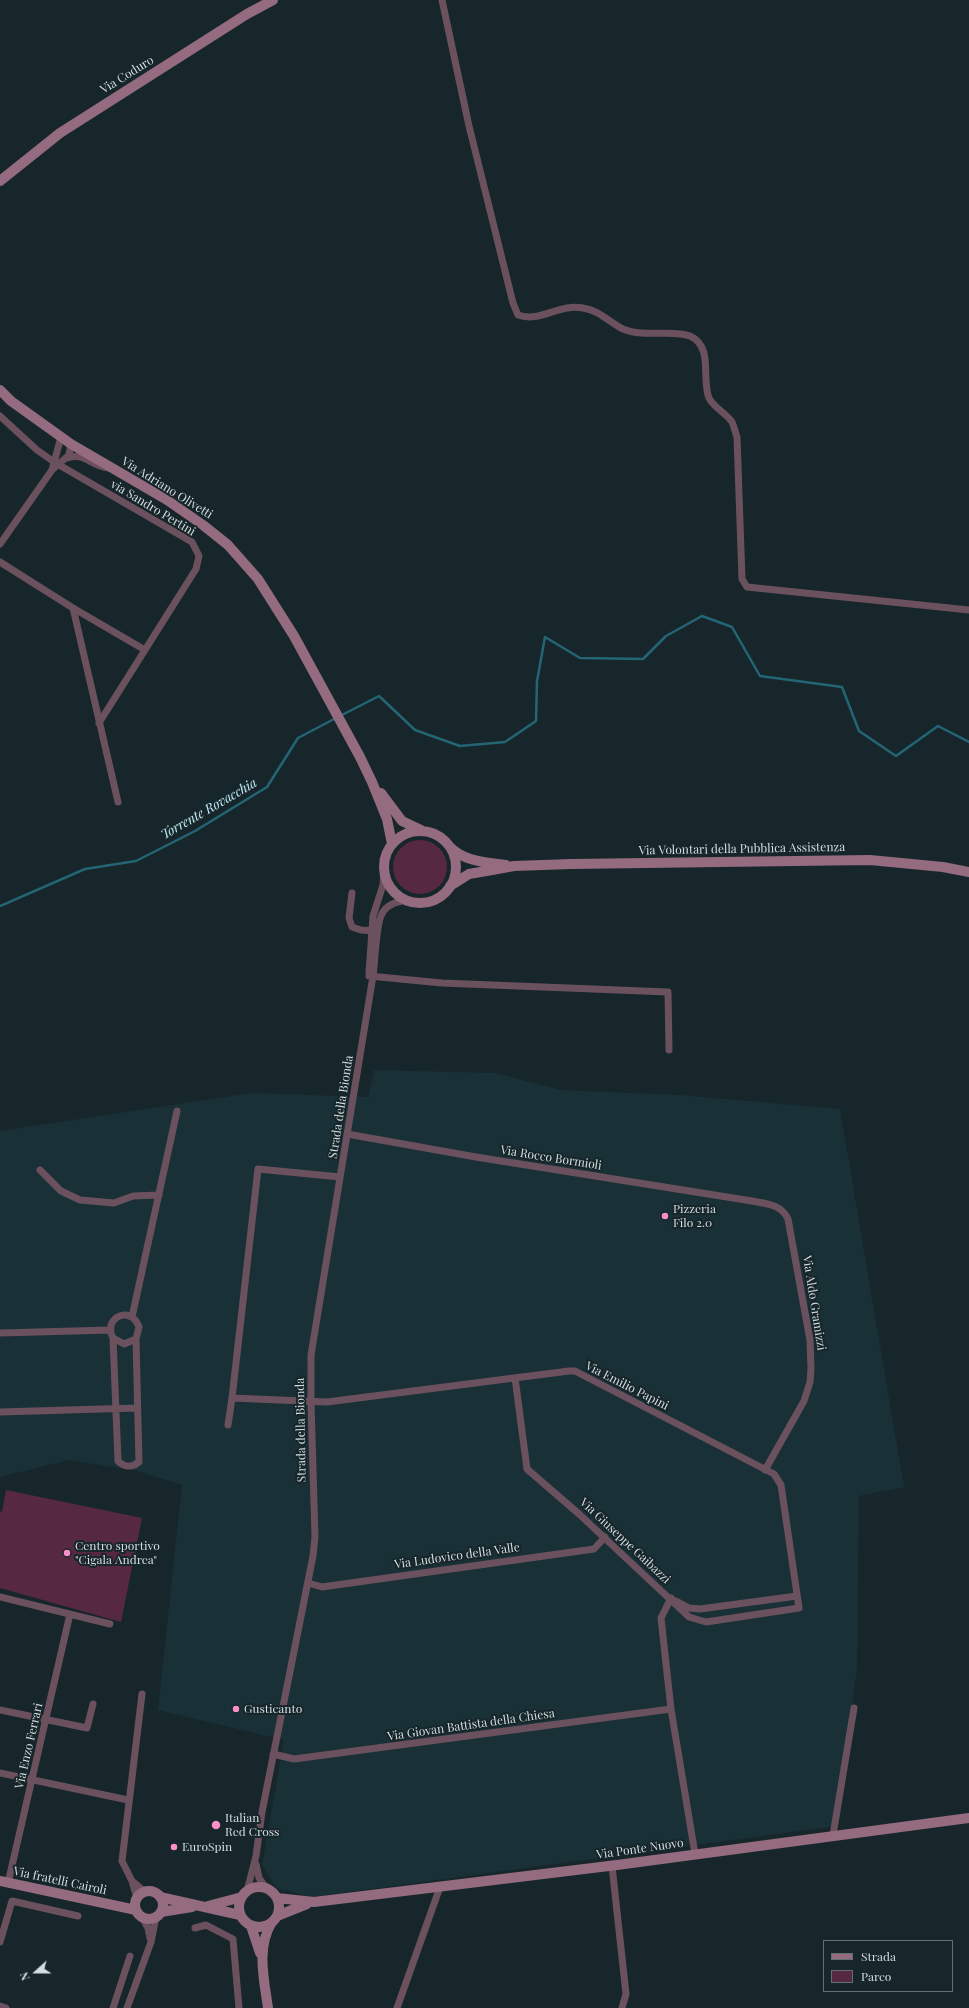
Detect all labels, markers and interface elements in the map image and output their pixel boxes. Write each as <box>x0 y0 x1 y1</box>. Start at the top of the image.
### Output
street label: Via Coduro <box>98 53 156 97</box>
street label: Via Adriano Olivetti <box>119 454 215 522</box>
street label: via Sandro Pertini <box>108 477 198 539</box>
water label: Torrente Rovacchia <box>158 775 260 843</box>
street label: Via Volontari della Pubblica Assistenza <box>639 840 845 858</box>
street label: Strada della Bionda <box>326 1054 356 1160</box>
street label: Via Rocco Bormioli <box>499 1143 603 1173</box>
place label: Pizzeria Filo 2.0 <box>673 1202 716 1230</box>
marker: Pizzeria Filo 2.0 <box>660 1211 670 1221</box>
street label: Via Aldo Gramizzi <box>799 1254 829 1352</box>
street label: Via Emilio Papini <box>583 1359 671 1413</box>
street label: Strada della Bionda <box>293 1378 309 1482</box>
street label: Via Giuseppe Gaibazzi <box>577 1495 673 1587</box>
place label: Centro sportivo "Cigala Andrea" <box>75 1539 160 1567</box>
street label: Via Ludovico della Valle <box>393 1540 521 1572</box>
marker: Centro sportivo "Cigala Andrea" <box>62 1548 72 1558</box>
street label: Via Enzo Ferrari <box>12 1702 46 1790</box>
place label: Gusticanto <box>244 1702 302 1716</box>
marker: Gusticanto <box>231 1704 241 1714</box>
street label: Via Giovan Battista della Chiesa <box>386 1706 556 1744</box>
place label: Italian Red Cross <box>225 1811 279 1839</box>
marker: Italian Red Cross <box>210 1819 222 1831</box>
street label: Via Ponte Nuovo <box>596 1836 684 1862</box>
place label: EuroSpin <box>182 1840 232 1854</box>
marker: EuroSpin <box>169 1842 179 1852</box>
street label: Via fratelli Cairoli <box>12 1864 108 1898</box>
legend <box>823 1940 953 1992</box>
text: Strada <box>861 1948 896 1964</box>
north arrow <box>16 1952 56 1992</box>
text: Parco <box>861 1968 891 1984</box>
text: N <box>16 1970 33 1983</box>

